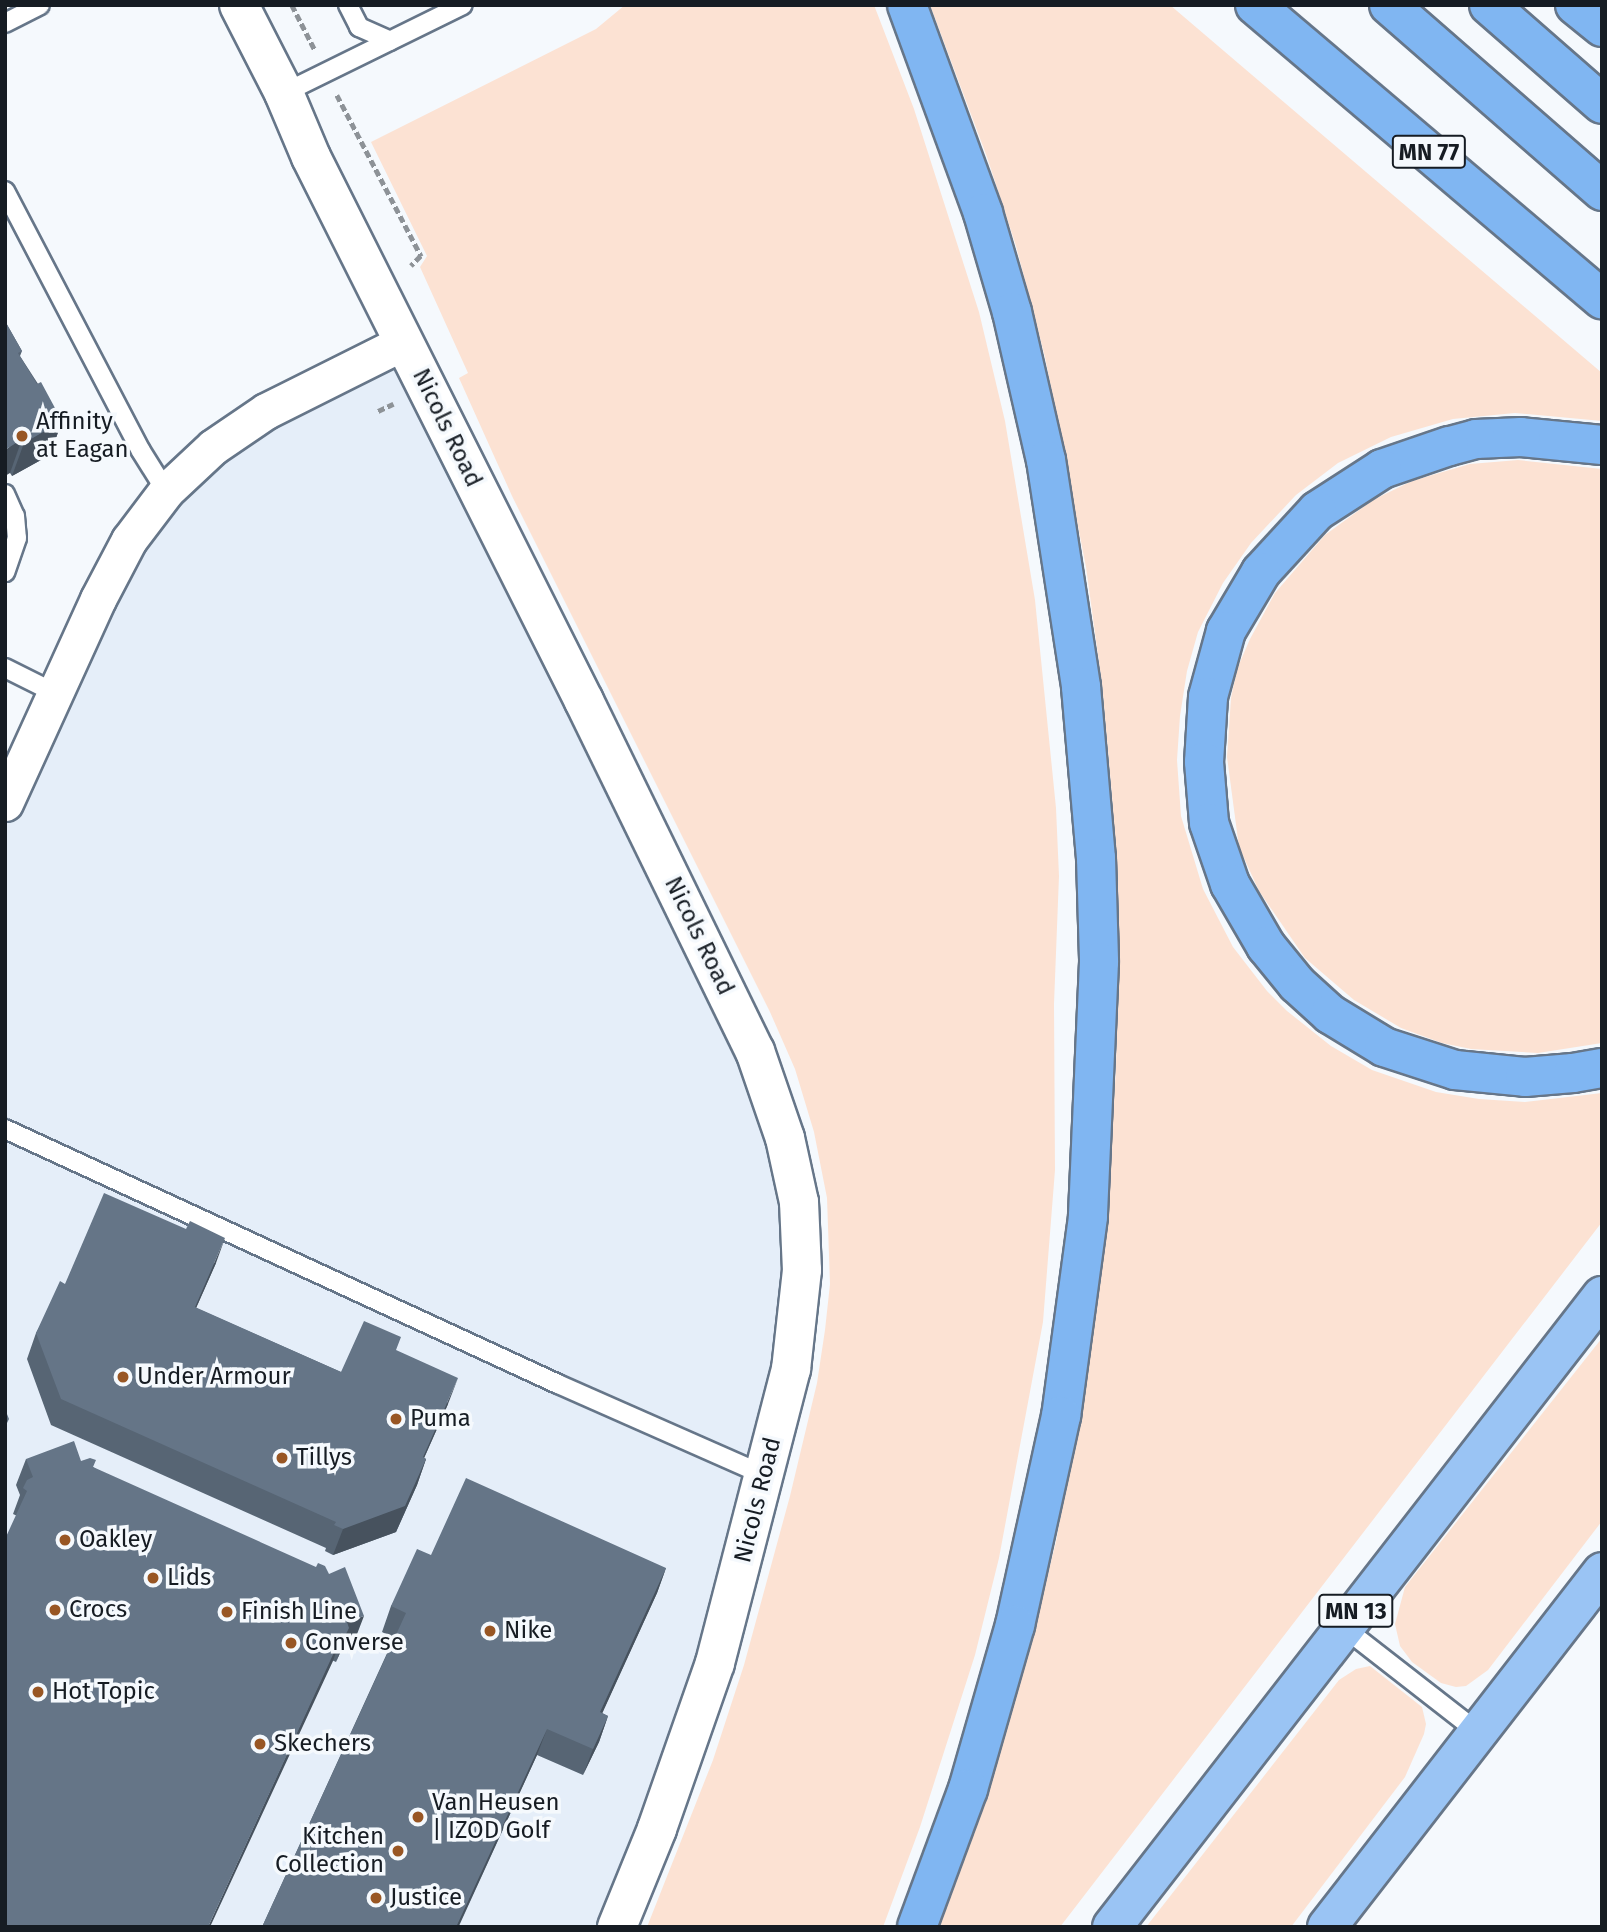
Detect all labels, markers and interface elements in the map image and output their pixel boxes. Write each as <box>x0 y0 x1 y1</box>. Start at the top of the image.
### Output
road number: MN 77 <box>1390 132 1468 172</box>
street label: Nicols Road <box>406 364 488 492</box>
place label: Affinity at Eagan <box>36 408 129 464</box>
marker: Affinity at Eagan <box>14 428 30 444</box>
street label: Nicols Road <box>658 872 740 1000</box>
place label: Under Armour <box>137 1363 291 1391</box>
marker: Under Armour <box>115 1369 131 1385</box>
place label: Puma <box>410 1405 471 1433</box>
marker: Puma <box>388 1411 404 1427</box>
street label: Nicols Road <box>729 1434 787 1566</box>
place label: Tillys <box>296 1444 352 1472</box>
marker: Tillys <box>274 1450 290 1466</box>
place label: Oakley <box>79 1526 152 1554</box>
marker: Oakley <box>57 1532 73 1548</box>
place label: Lids <box>167 1564 211 1592</box>
marker: Lids <box>145 1570 161 1586</box>
road number: MN 13 <box>1318 1592 1394 1630</box>
place label: Crocs <box>69 1596 127 1624</box>
place label: Finish Line <box>241 1598 357 1626</box>
marker: Crocs <box>47 1602 63 1618</box>
marker: Finish Line <box>219 1604 235 1620</box>
place label: Nike <box>504 1617 552 1645</box>
marker: Nike <box>482 1623 498 1639</box>
place label: Converse <box>305 1629 404 1657</box>
marker: Converse <box>283 1635 299 1651</box>
place label: Hot Topic <box>52 1678 155 1706</box>
marker: Hot Topic <box>30 1684 46 1700</box>
place label: Skechers <box>274 1730 371 1758</box>
marker: Skechers <box>252 1736 268 1752</box>
place label: Van Heusen | IZOD Golf <box>432 1789 560 1845</box>
marker: Van Heusen | IZOD Golf <box>410 1809 426 1825</box>
place label: Kitchen Collection <box>275 1823 384 1879</box>
marker: Kitchen Collection <box>390 1843 406 1859</box>
place label: Justice <box>390 1884 462 1912</box>
marker: Justice <box>368 1890 384 1906</box>

